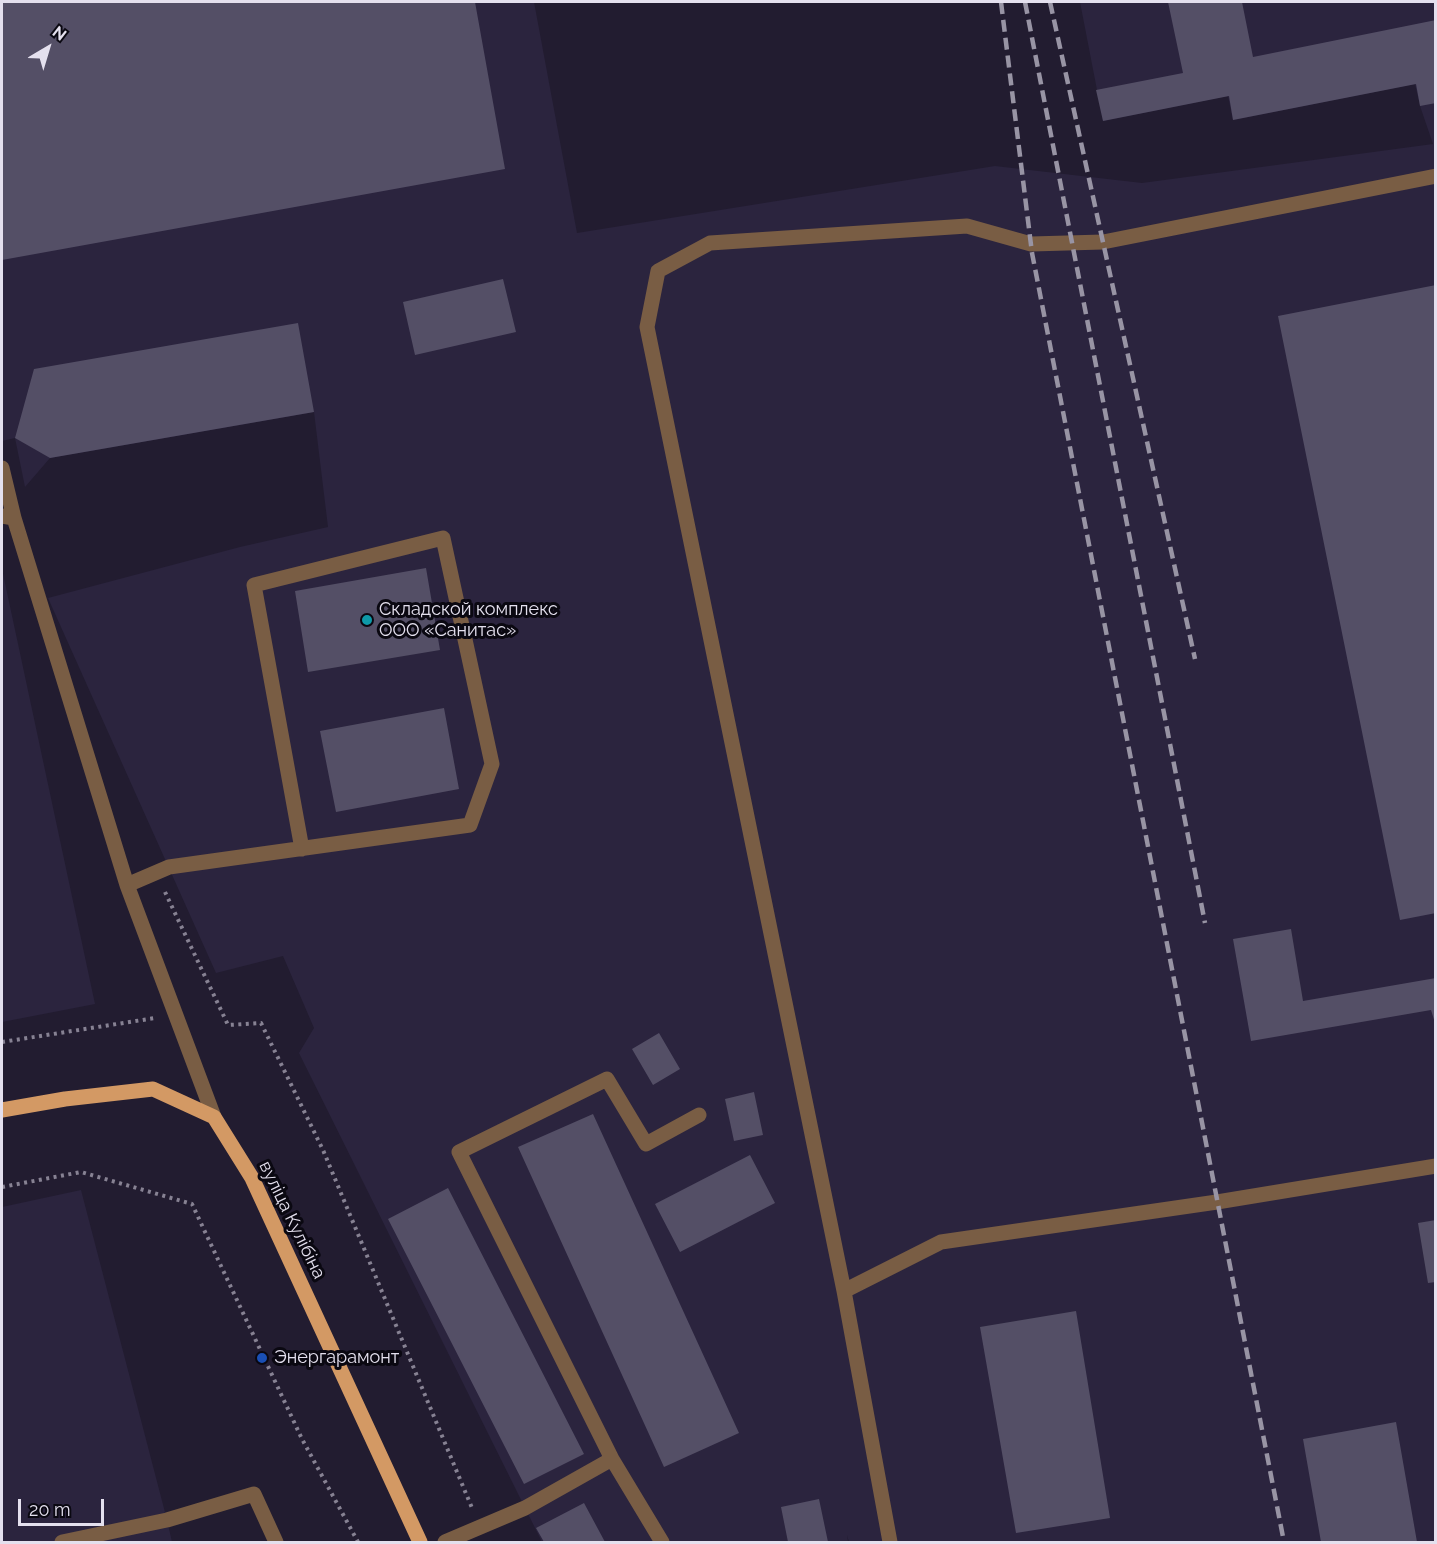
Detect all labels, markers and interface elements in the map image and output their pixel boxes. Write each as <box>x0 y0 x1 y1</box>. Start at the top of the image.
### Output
north arrow <box>18 18 78 78</box>
text: N <box>49 22 70 45</box>
place label: Складской комплекс ООО «Санитас» <box>379 599 558 642</box>
marker: Складской комплекс ООО «Санитас» <box>360 613 374 627</box>
street label: вуліца Кулібіна <box>254 1158 330 1282</box>
place label: Энергарамонт <box>274 1347 399 1369</box>
marker: Энергарамонт <box>255 1351 269 1365</box>
scale bar <box>21 1487 106 1525</box>
text: 20 m <box>29 1499 71 1520</box>

